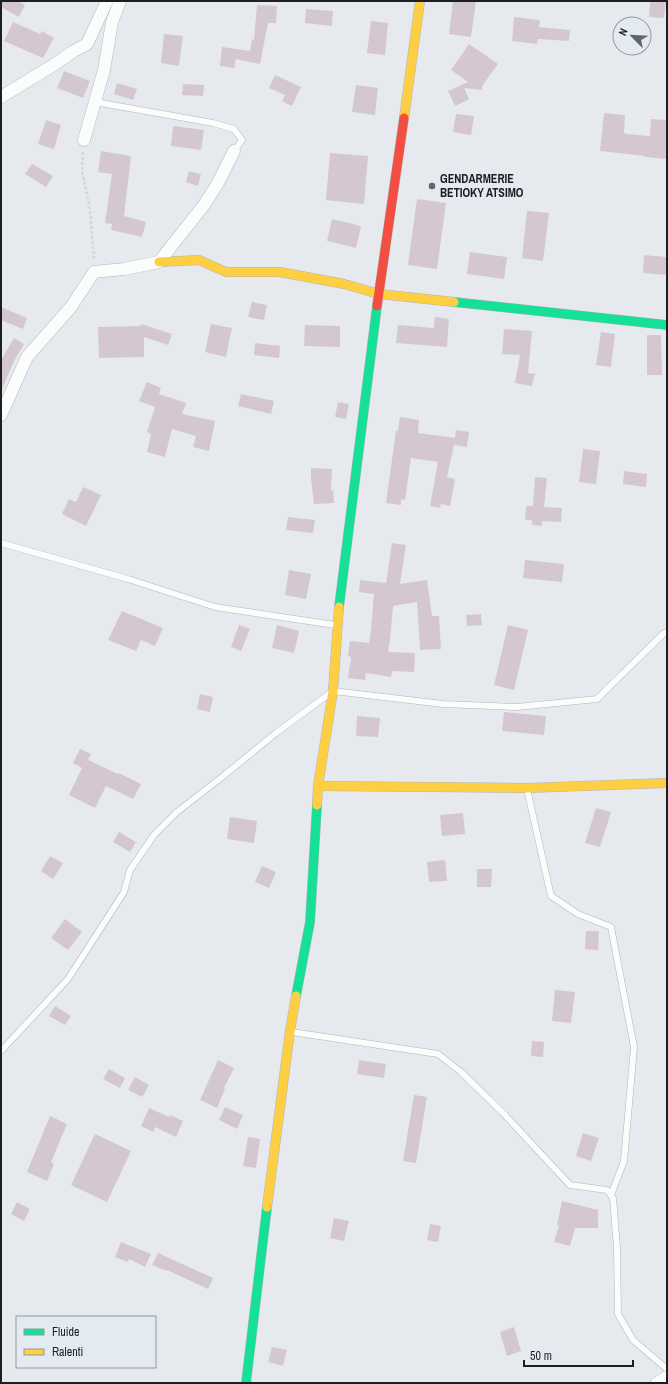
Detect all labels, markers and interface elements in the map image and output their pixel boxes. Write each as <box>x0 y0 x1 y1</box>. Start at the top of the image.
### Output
north arrow <box>612 16 652 56</box>
text: N <box>615 26 631 38</box>
place label: GENDARMERIE BETIOKY ATSIMO <box>440 171 524 201</box>
marker: GENDARMERIE BETIOKY ATSIMO <box>427 181 437 191</box>
legend <box>16 1316 156 1368</box>
text: Fluide <box>52 1324 79 1340</box>
scale bar <box>524 1342 633 1368</box>
text: Ralenti <box>52 1344 83 1360</box>
text: 50 m <box>530 1348 552 1364</box>

